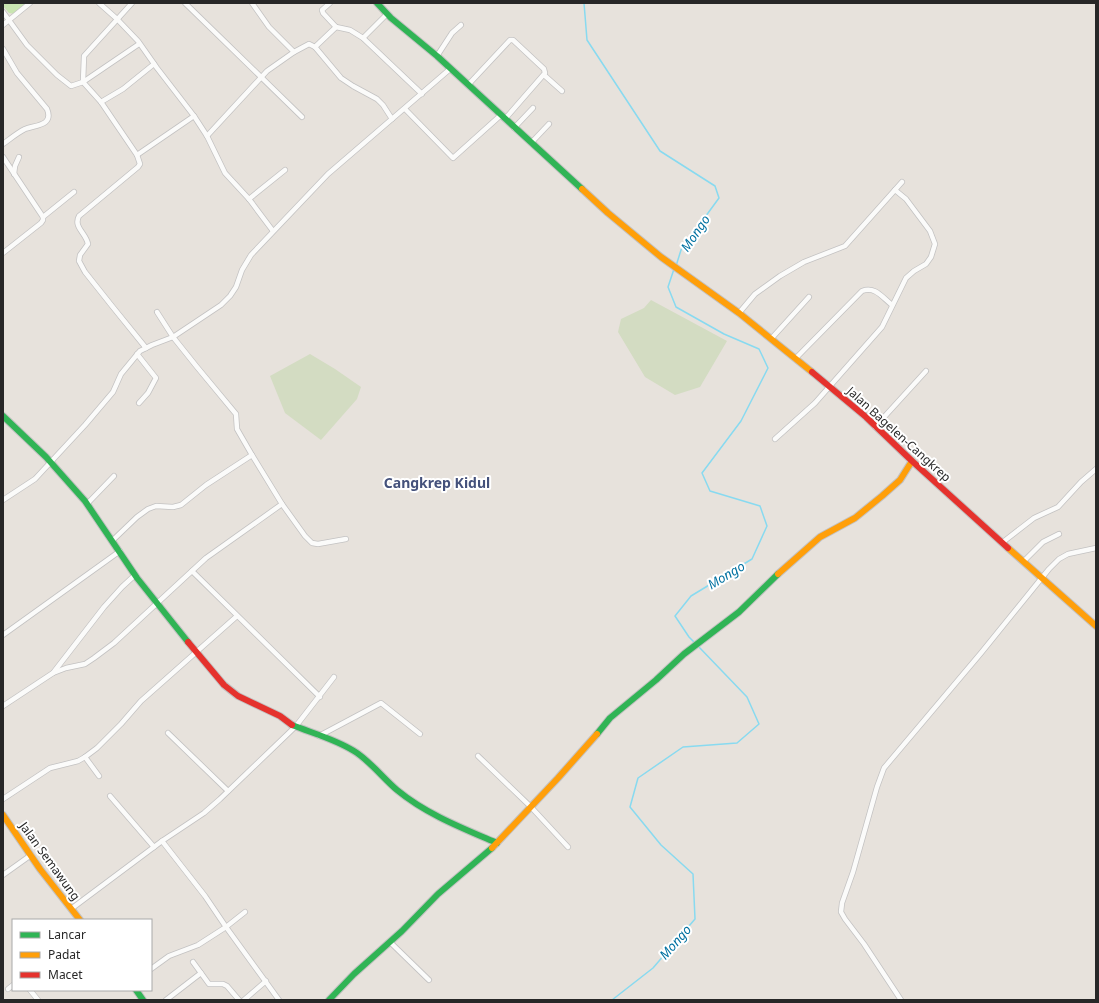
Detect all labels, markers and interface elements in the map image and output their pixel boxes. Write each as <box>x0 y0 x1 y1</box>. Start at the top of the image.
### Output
water label: Mongo <box>676 211 714 255</box>
street label: Jalan Bagelen-Cangkrep <box>843 382 955 485</box>
district label: Cangkrep Kidul <box>384 473 490 492</box>
water label: Mongo <box>704 557 748 593</box>
street label: Jalan Semawung <box>15 817 84 904</box>
legend <box>12 919 152 991</box>
water label: Mongo <box>655 921 695 963</box>
text: Lancar <box>48 926 86 943</box>
text: Padat <box>48 946 81 963</box>
text: Macet <box>48 966 83 983</box>

